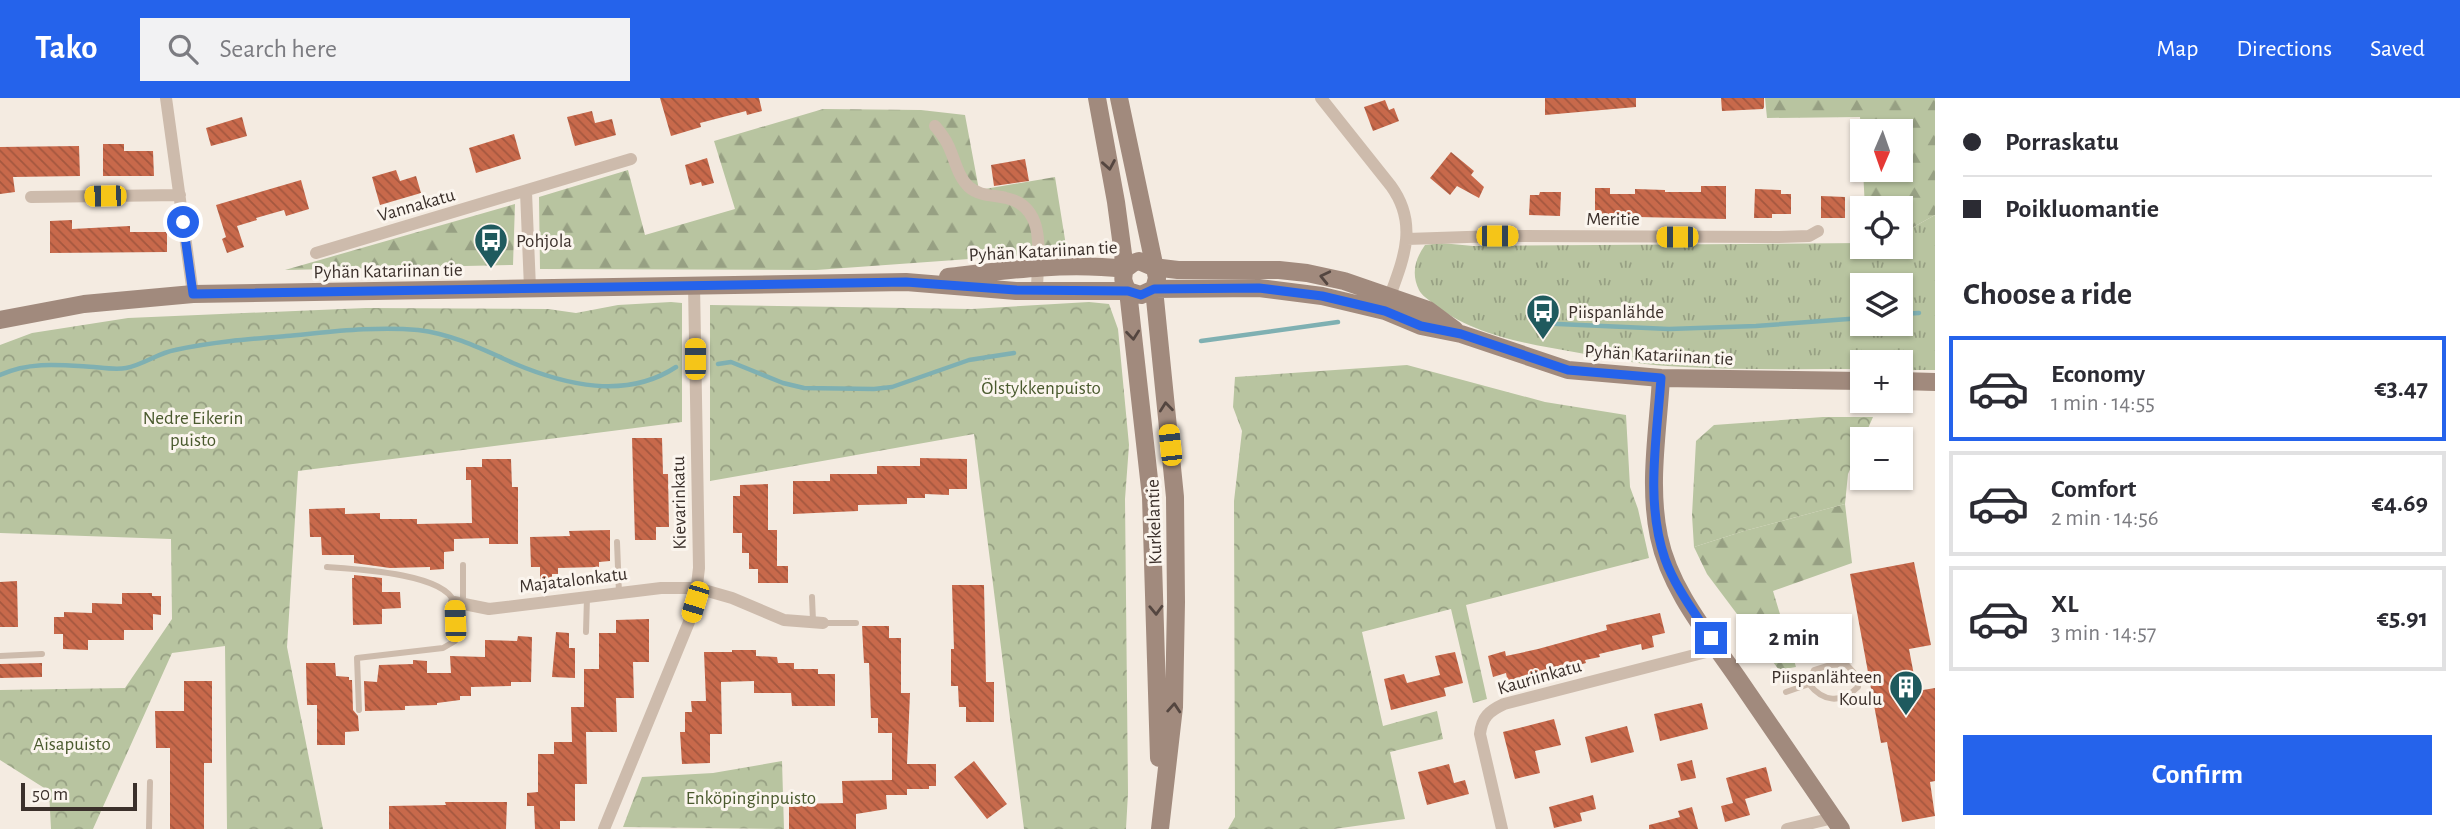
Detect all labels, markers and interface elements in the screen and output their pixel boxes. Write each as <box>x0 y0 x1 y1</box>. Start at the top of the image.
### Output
search box <box>140 18 630 81</box>
icon: search <box>164 30 202 68</box>
text: Tako <box>35 32 98 65</box>
text: Search here <box>220 36 337 62</box>
text: Map <box>2156 37 2198 61</box>
text: Directions <box>2236 37 2332 61</box>
text: Saved <box>2370 37 2425 61</box>
north arrow <box>1850 119 1913 182</box>
map controls <box>1850 119 1913 490</box>
text: Porraskatu <box>2005 129 2119 155</box>
one-way arrow <box>1101 159 1116 171</box>
car <box>84 185 127 207</box>
street label: Vannakatu <box>376 185 457 226</box>
button: locate <box>1850 196 1913 259</box>
text: Poikluomantie <box>2005 196 2159 222</box>
route start <box>167 206 199 238</box>
street label: Meritie <box>1586 210 1640 229</box>
bus stop icon: Pohjola <box>472 221 510 270</box>
car <box>1477 226 1519 247</box>
car <box>1657 227 1699 248</box>
place label: Pohjola <box>516 232 572 251</box>
street label: Pyhän Katariinan tie <box>968 238 1118 265</box>
street label: Pyhän Katariinan tie <box>313 261 463 282</box>
one-way arrow <box>1319 271 1331 285</box>
button: layers <box>1850 273 1913 336</box>
text: Choose a ride <box>1963 278 2132 310</box>
bus stop icon: Piispanlähde <box>1524 292 1562 341</box>
place label: Piispanlähde <box>1568 303 1664 322</box>
one-way arrow <box>1125 330 1140 341</box>
car <box>685 338 706 380</box>
street label: Pyhän Katariinan tie <box>1584 342 1734 369</box>
button: + <box>1850 350 1913 413</box>
icon: car <box>1967 357 2030 420</box>
text: Economy <box>2051 361 2145 387</box>
text: €3.47 <box>2374 375 2428 401</box>
park label: Ölstykkenpuisto <box>981 378 1101 398</box>
text: 1 min · 14:55 <box>2051 392 2155 415</box>
one-way arrow <box>1158 402 1173 413</box>
park label: Nedre Eikerin puisto <box>143 409 243 450</box>
car <box>1158 423 1183 467</box>
button: − <box>1850 427 1913 490</box>
street label: Kievarinkatu <box>669 456 690 550</box>
icon: car <box>1967 472 2030 535</box>
text: Comfort <box>2051 476 2136 502</box>
street label: Kurkelantie <box>1144 479 1165 565</box>
text: €4.69 <box>2372 490 2428 516</box>
text: 2 min · 14:56 <box>2051 507 2159 530</box>
street label: Majatalonkatu <box>518 564 629 597</box>
car <box>679 579 712 625</box>
icon: car <box>1967 587 2030 650</box>
text: XL <box>2051 591 2078 617</box>
car <box>444 600 467 642</box>
one-way arrow <box>1148 605 1163 616</box>
text: €5.91 <box>2377 605 2428 631</box>
callout: 2 min <box>1736 614 1851 662</box>
route end <box>1695 622 1727 654</box>
text: 3 min · 14:57 <box>2051 622 2156 645</box>
text: 2 min <box>1768 627 1820 650</box>
street label: Kauriinkatu <box>1495 656 1584 698</box>
place label: Piispanlähteen Koulu <box>1771 668 1882 709</box>
building icon: Piispanlähteen Koulu <box>1887 668 1925 717</box>
one-way arrow <box>1166 702 1181 713</box>
park label: Aisapuisto <box>33 735 111 754</box>
button: Confirm <box>1963 735 2432 815</box>
scale bar <box>21 780 136 812</box>
text: 50 m <box>32 785 68 804</box>
park label: Enköpinginpuisto <box>686 789 816 808</box>

